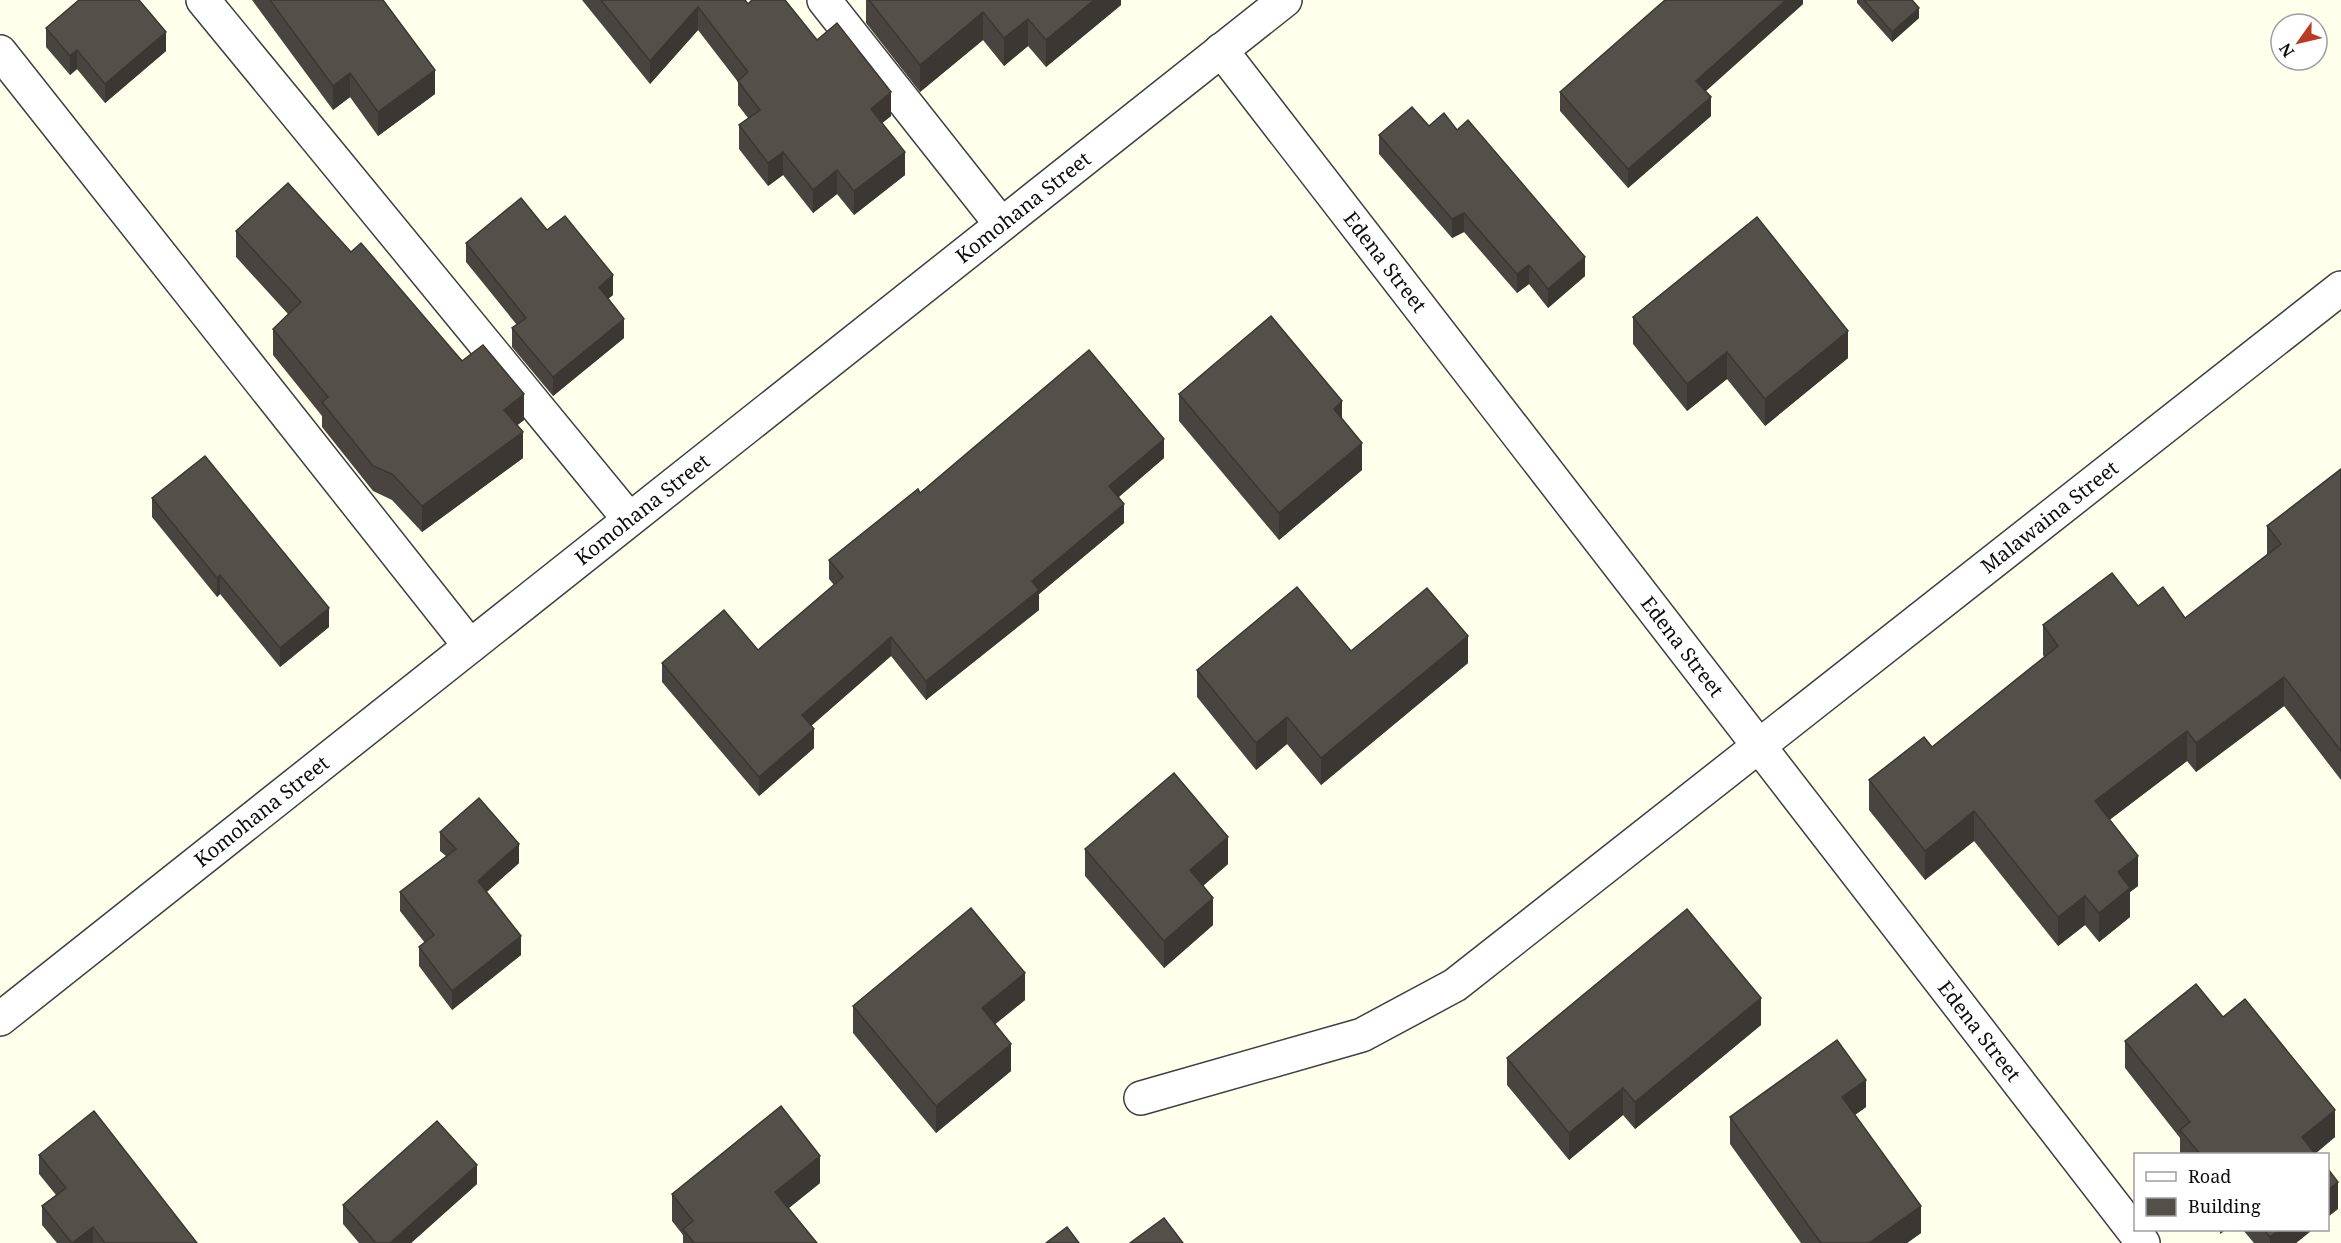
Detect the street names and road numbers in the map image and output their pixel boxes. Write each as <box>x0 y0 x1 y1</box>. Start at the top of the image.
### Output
street label: Komohana Street <box>950 145 1096 269</box>
street label: Edena Street <box>1338 206 1433 318</box>
street label: Komohana Street <box>569 447 715 571</box>
street label: Malawaina Street <box>1975 454 2124 579</box>
street label: Edena Street <box>1635 590 1730 702</box>
street label: Komohana Street <box>188 749 334 873</box>
street label: Edena Street <box>1932 975 2027 1087</box>

